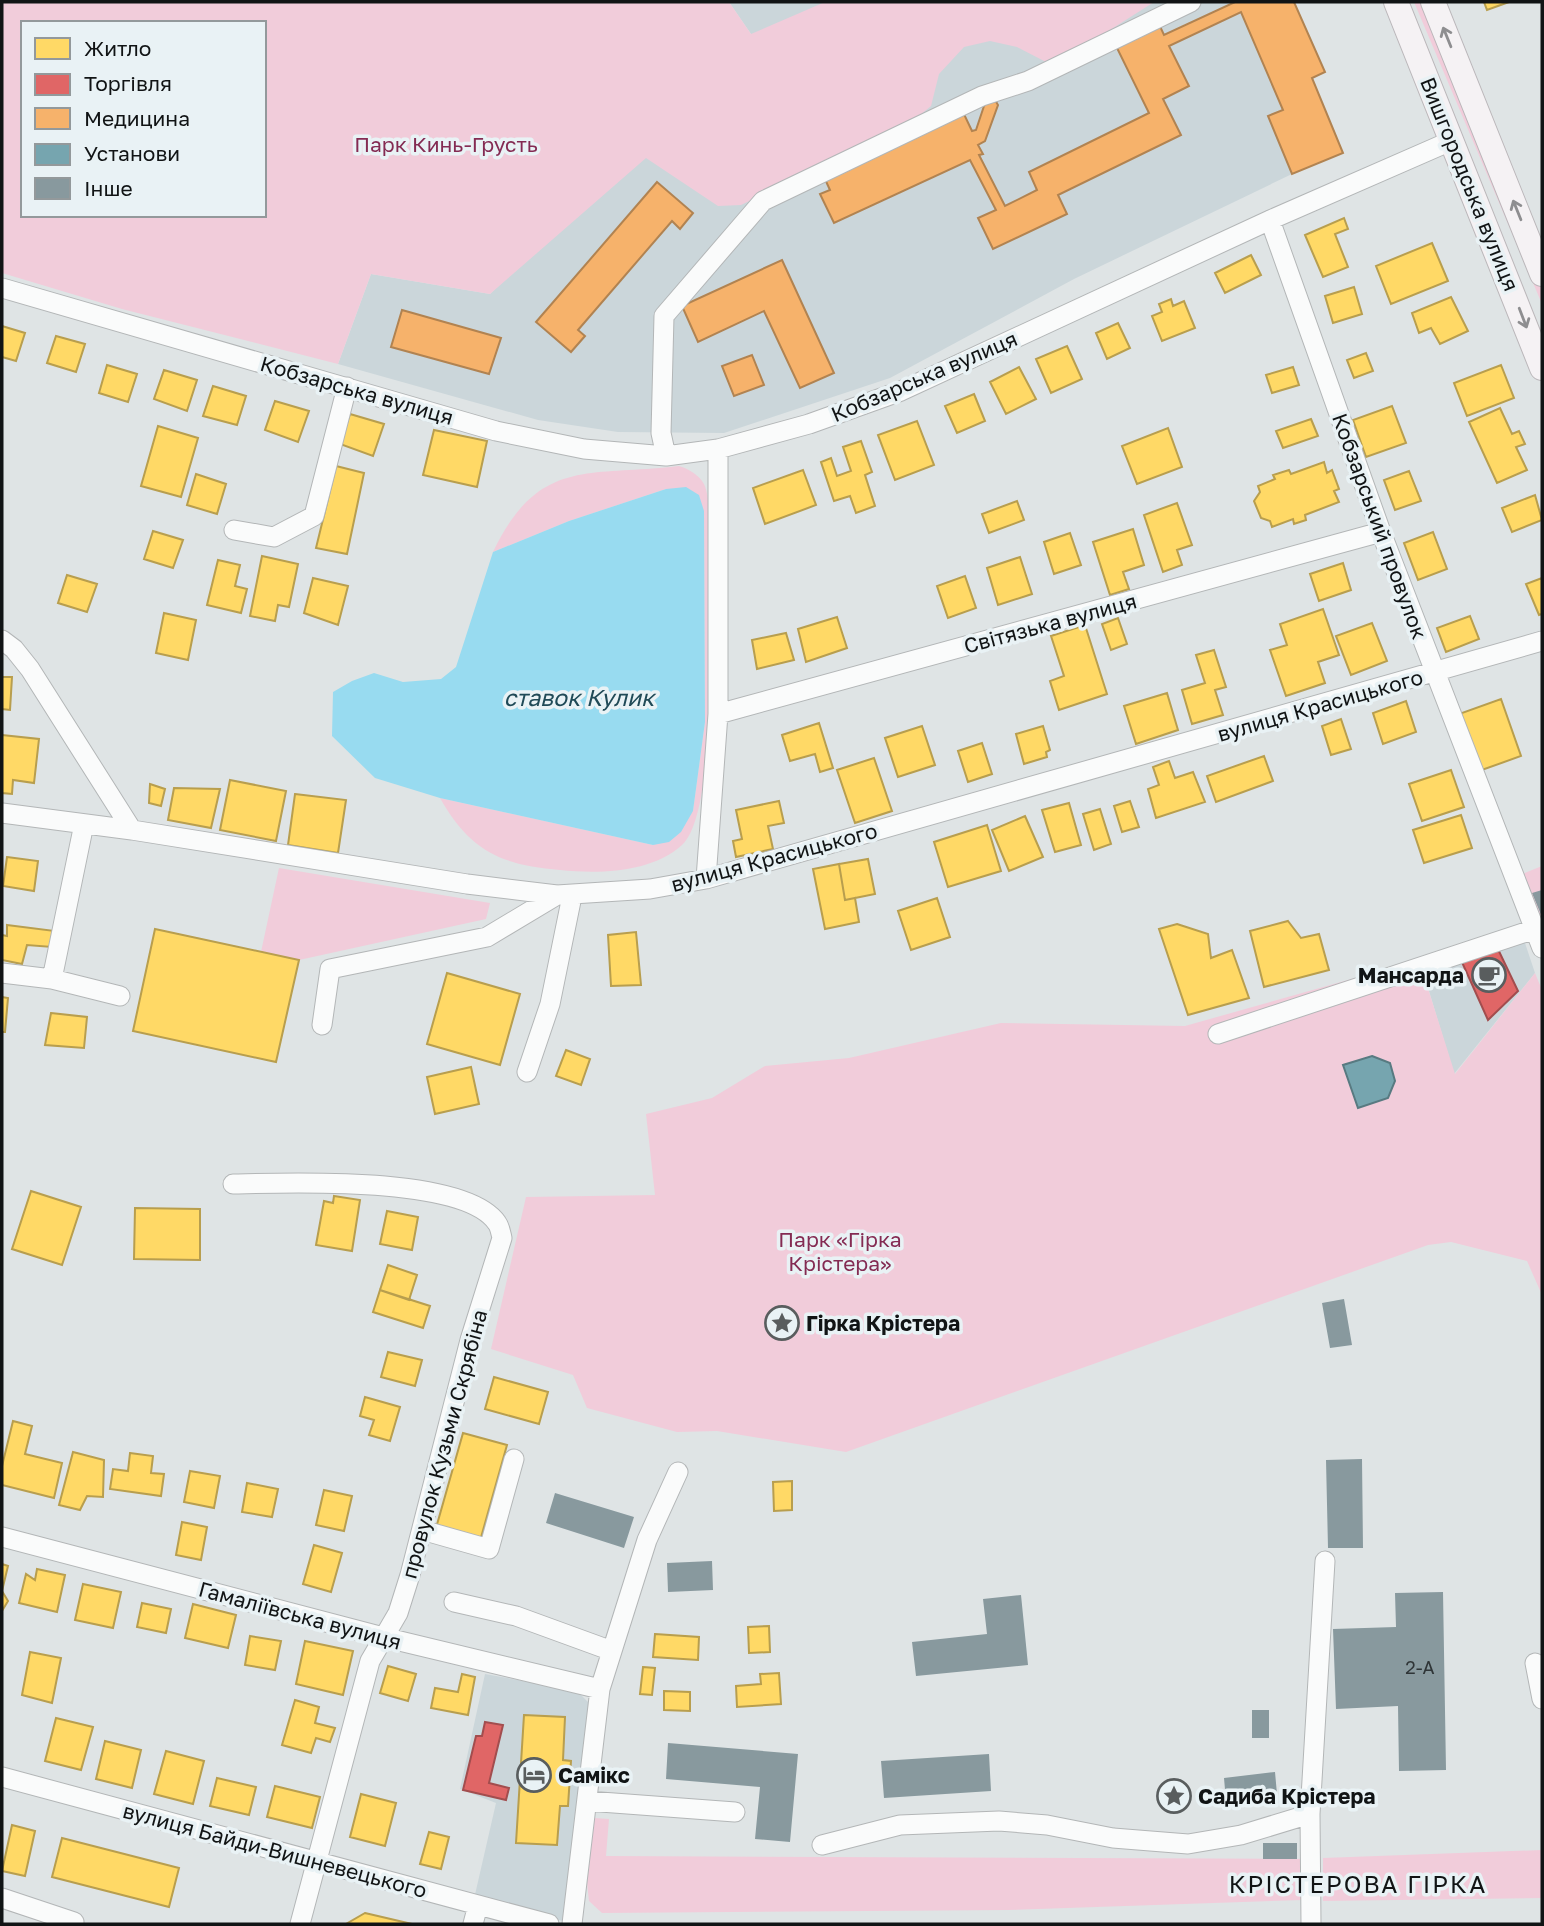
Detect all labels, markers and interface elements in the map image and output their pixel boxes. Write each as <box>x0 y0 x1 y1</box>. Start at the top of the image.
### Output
legend <box>21 21 266 217</box>
one-way arrow <box>1439 26 1452 48</box>
text: Житло <box>84 35 151 61</box>
text: Торгівля <box>84 70 172 96</box>
street label: Вишгородська вулиця <box>1415 73 1525 295</box>
text: Медицина <box>84 105 190 131</box>
park label: Парк Кинь-Грусть <box>354 131 538 157</box>
text: Установи <box>84 140 180 166</box>
text: Інше <box>84 175 133 201</box>
one-way arrow <box>1509 200 1522 222</box>
one-way arrow <box>1517 306 1530 328</box>
street label: Кобзарська вулиця <box>827 325 1021 427</box>
street label: Кобзарська вулиця <box>257 350 457 430</box>
street label: Кобзарський провулок <box>1327 410 1433 642</box>
street label: Світязька вулиця <box>961 587 1139 659</box>
street label: вулиця Красицького <box>1214 663 1426 747</box>
water label: ставок Кулик <box>504 683 657 711</box>
street label: вулиця Красицького <box>668 817 880 897</box>
cafe icon: Мансарда <box>1470 956 1508 994</box>
place label: Мансарда <box>1358 962 1464 988</box>
park label: Парк «Гірка Крістера» <box>778 1226 902 1276</box>
place icon: Гірка Крістера <box>763 1304 801 1342</box>
street label: провулок Кузьми Скрябіна <box>396 1307 492 1581</box>
place label: Гірка Крістера <box>806 1310 960 1336</box>
street label: Гамаліївська вулиця <box>196 1575 404 1655</box>
house number: 2-А <box>1405 1656 1435 1678</box>
hotel icon: Самікс <box>515 1756 553 1794</box>
place label: Самікс <box>558 1762 630 1788</box>
place icon: Садиба Крістера <box>1155 1777 1193 1815</box>
place label: Садиба Крістера <box>1198 1783 1376 1809</box>
street label: вулиця Байди-Вишневецького <box>120 1797 430 1903</box>
district label: КРІСТЕРОВА ГІРКА <box>1229 1869 1487 1898</box>

